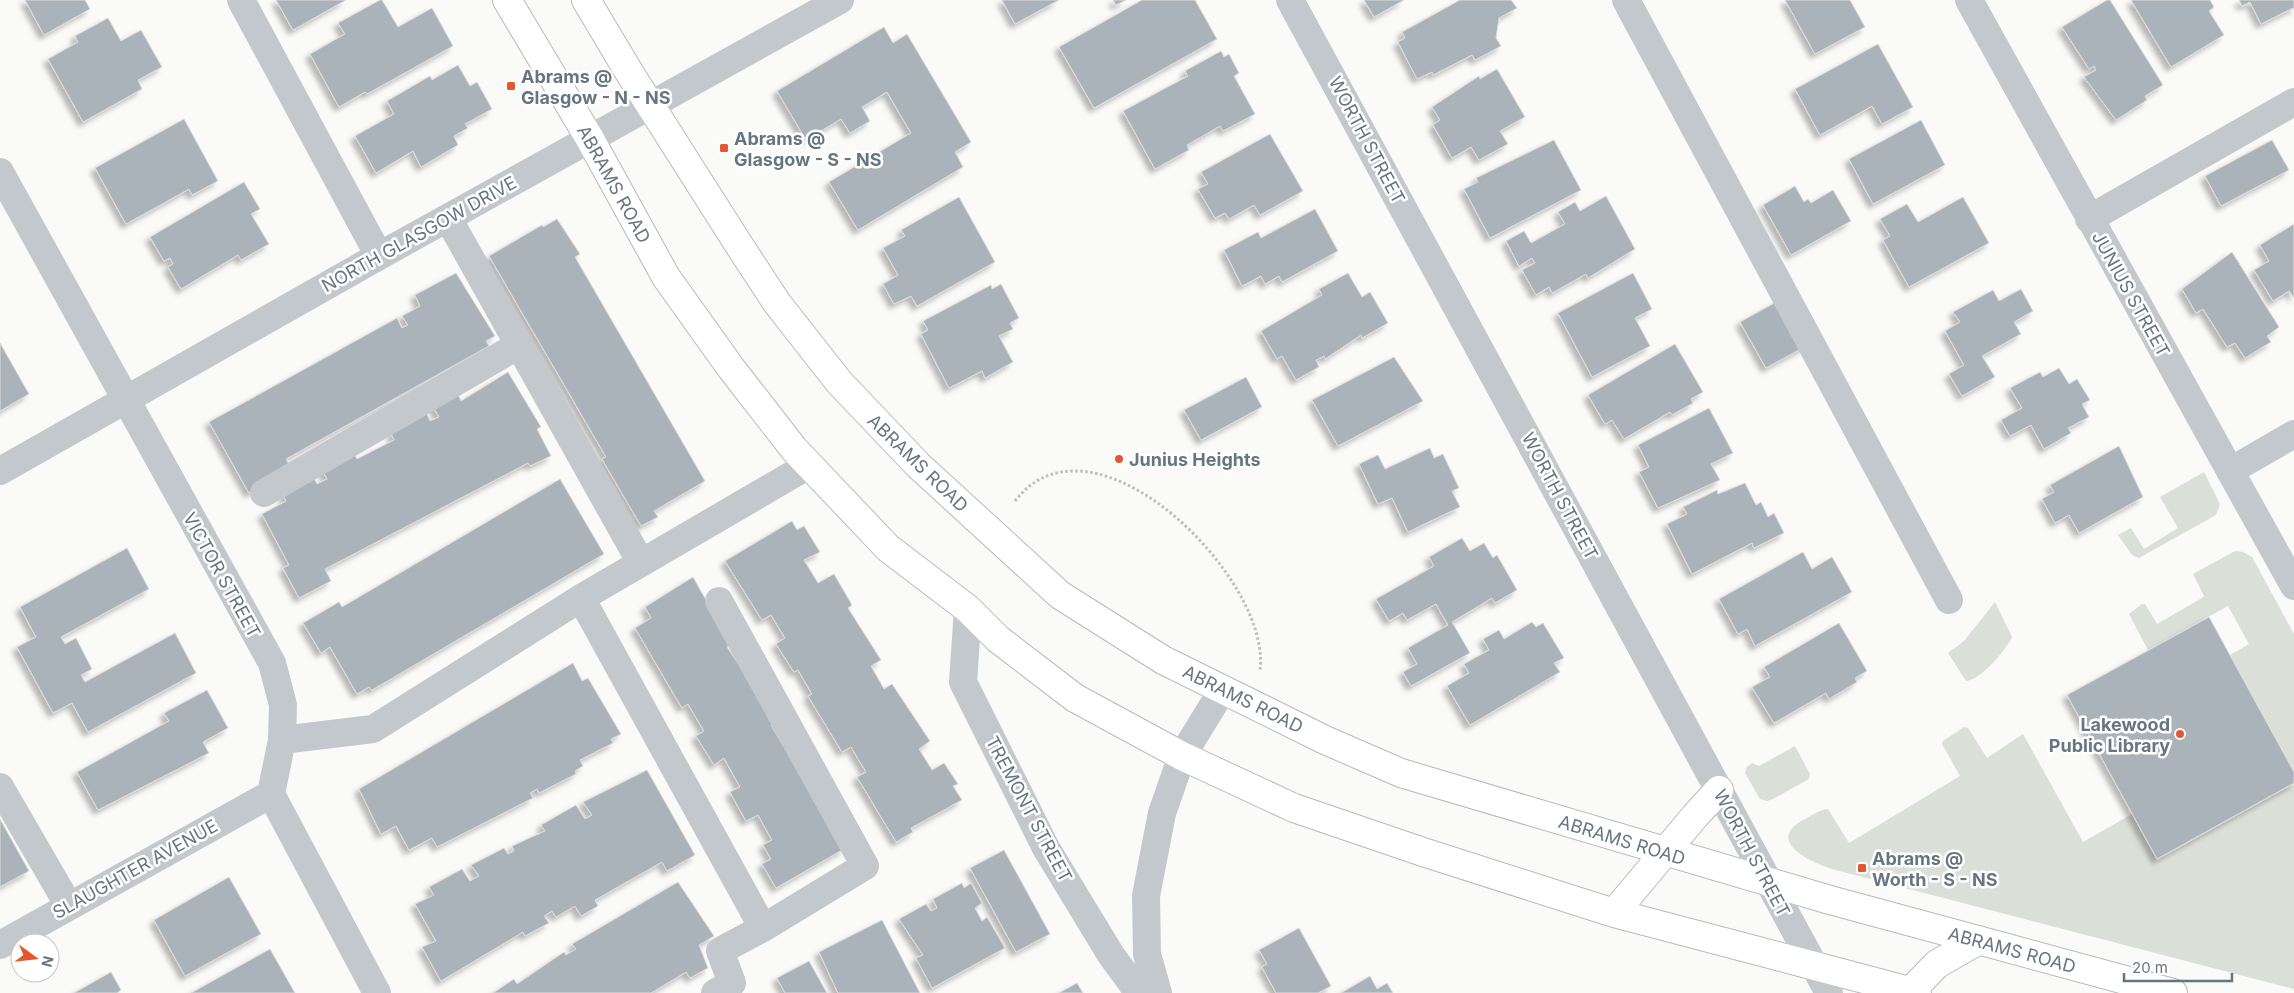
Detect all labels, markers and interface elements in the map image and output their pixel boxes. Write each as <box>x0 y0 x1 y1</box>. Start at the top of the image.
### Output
place label: Abrams @ Glasgow - N - NS <box>521 66 671 108</box>
street label: WORTH STREET <box>1325 73 1409 207</box>
marker: Abrams @ Glasgow - N - NS <box>505 80 517 92</box>
street label: ABRAMS ROAD <box>573 122 655 246</box>
place label: Abrams @ Glasgow - S - NS <box>734 128 882 170</box>
marker: Abrams @ Glasgow - S - NS <box>718 142 730 154</box>
street label: NORTH GLASGOW DRIVE <box>318 172 520 296</box>
street label: JUNIUS STREET <box>2088 228 2174 360</box>
street label: ABRAMS ROAD <box>864 410 972 516</box>
street label: WORTH STREET <box>1518 429 1602 563</box>
place label: Junius Heights <box>1129 449 1261 470</box>
marker: Junius Heights <box>1113 453 1125 465</box>
street label: VICTOR STREET <box>179 509 265 641</box>
street label: ABRAMS ROAD <box>1179 661 1307 737</box>
place label: Lakewood Public Library <box>2049 714 2170 756</box>
marker: Lakewood Public Library <box>2174 728 2186 740</box>
street label: TREMONT STREET <box>982 732 1076 886</box>
street label: WORTH STREET <box>1710 786 1794 920</box>
street label: ABRAMS ROAD <box>1556 811 1688 869</box>
street label: SLAUGHTER AVENUE <box>49 815 221 923</box>
place label: Abrams @ Worth - S - NS <box>1872 848 1998 890</box>
marker: Abrams @ Worth - S - NS <box>1856 862 1868 874</box>
street label: ABRAMS ROAD <box>1946 923 2078 977</box>
north arrow <box>10 933 60 983</box>
scale bar <box>2124 950 2232 982</box>
text: N <box>38 954 58 969</box>
text: 20 m <box>2132 958 2168 977</box>

